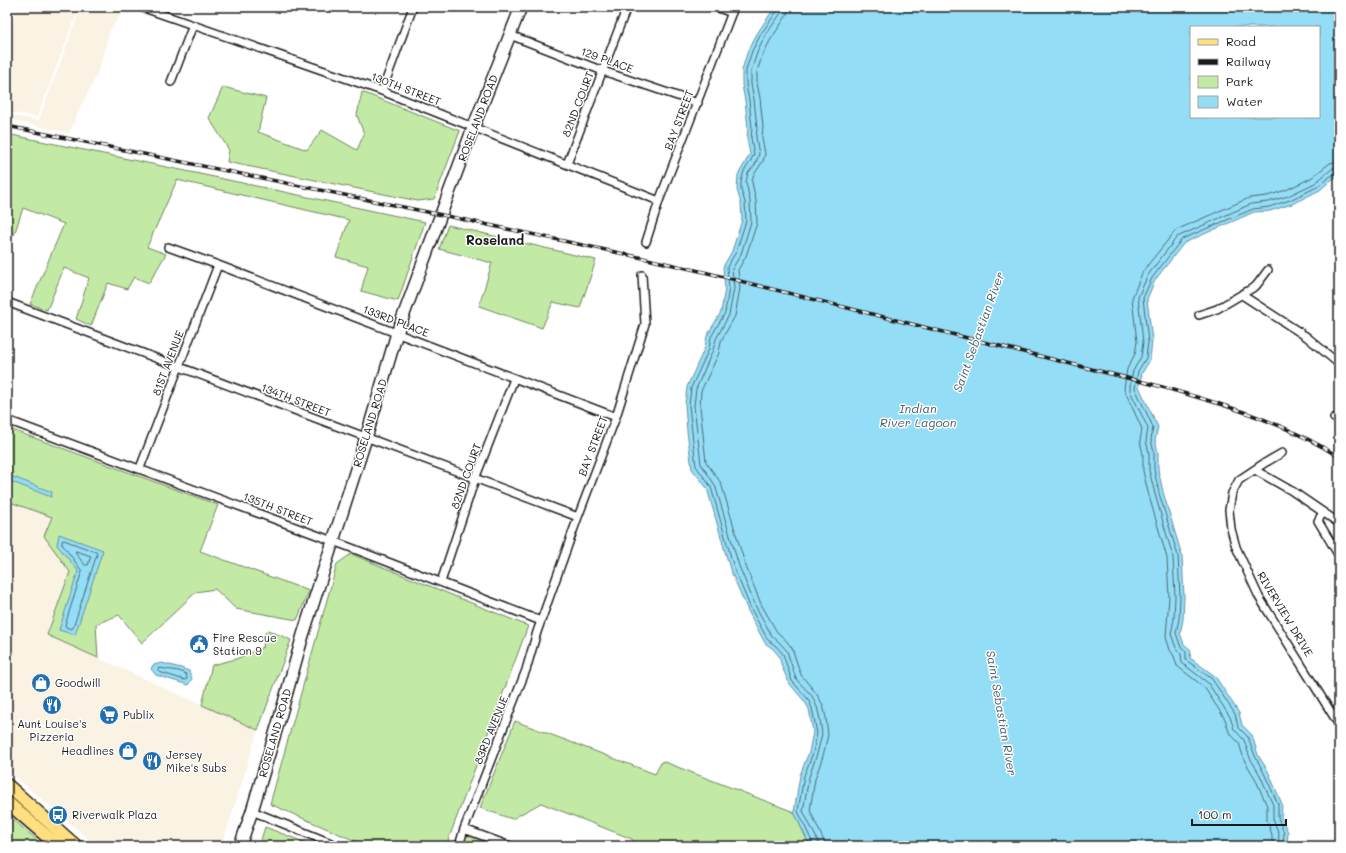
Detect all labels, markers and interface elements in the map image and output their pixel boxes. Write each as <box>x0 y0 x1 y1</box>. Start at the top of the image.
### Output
legend <box>1190 26 1320 118</box>
text: Road <box>1226 33 1256 49</box>
street label: 129 PLACE <box>579 43 635 76</box>
text: Railway <box>1226 53 1271 69</box>
street label: 130TH STREET <box>369 68 443 109</box>
street label: 82ND COURT <box>558 69 597 139</box>
street label: ROSELAND ROAD <box>454 72 501 163</box>
text: Park <box>1226 73 1253 89</box>
street label: BAY STREET <box>660 88 697 152</box>
text: Water <box>1226 93 1263 109</box>
district label: Roseland <box>466 231 524 248</box>
water label: Saint Sebastian River <box>949 269 1007 394</box>
street label: 133RD PLACE <box>361 301 431 340</box>
street label: 81ST AVENUE <box>148 328 187 397</box>
street label: ROSELAND ROAD <box>349 377 390 469</box>
street label: 134TH STREET <box>259 379 333 420</box>
water label: Indian River Lagoon <box>880 400 957 430</box>
street label: BAY STREET <box>574 414 611 478</box>
street label: 82ND COURT <box>447 441 484 511</box>
street label: 135TH STREET <box>241 488 315 529</box>
street label: RIVERVIEW DRIVE <box>1254 569 1317 659</box>
place label: Fire Rescue Station 9 <box>213 630 277 658</box>
public building icon: Fire Rescue Station 9 <box>188 633 210 655</box>
water label: Saint Sebastian River <box>983 649 1021 777</box>
shop icon: Goodwill <box>30 672 52 694</box>
place label: Goodwill <box>55 675 101 690</box>
street label: ROSELAND ROAD <box>255 687 294 779</box>
street label: 83RD AVENUE <box>470 693 511 766</box>
restaurant icon: Aunt Louise's Pizzeria <box>41 694 63 716</box>
supermarket icon: Publix <box>98 704 120 726</box>
place label: Publix <box>123 707 155 722</box>
place label: Aunt Louise's Pizzeria <box>17 716 87 744</box>
shop icon: Headlines <box>117 740 139 762</box>
place label: Headlines <box>61 743 114 758</box>
place label: Jersey Mike's Subs <box>166 747 227 775</box>
restaurant icon: Jersey Mike's Subs <box>141 750 163 772</box>
scale bar <box>1192 801 1286 827</box>
bus stop icon: Riverwalk Plaza <box>47 804 69 826</box>
text: 100 m <box>1198 806 1232 822</box>
place label: Riverwalk Plaza <box>72 807 158 822</box>

